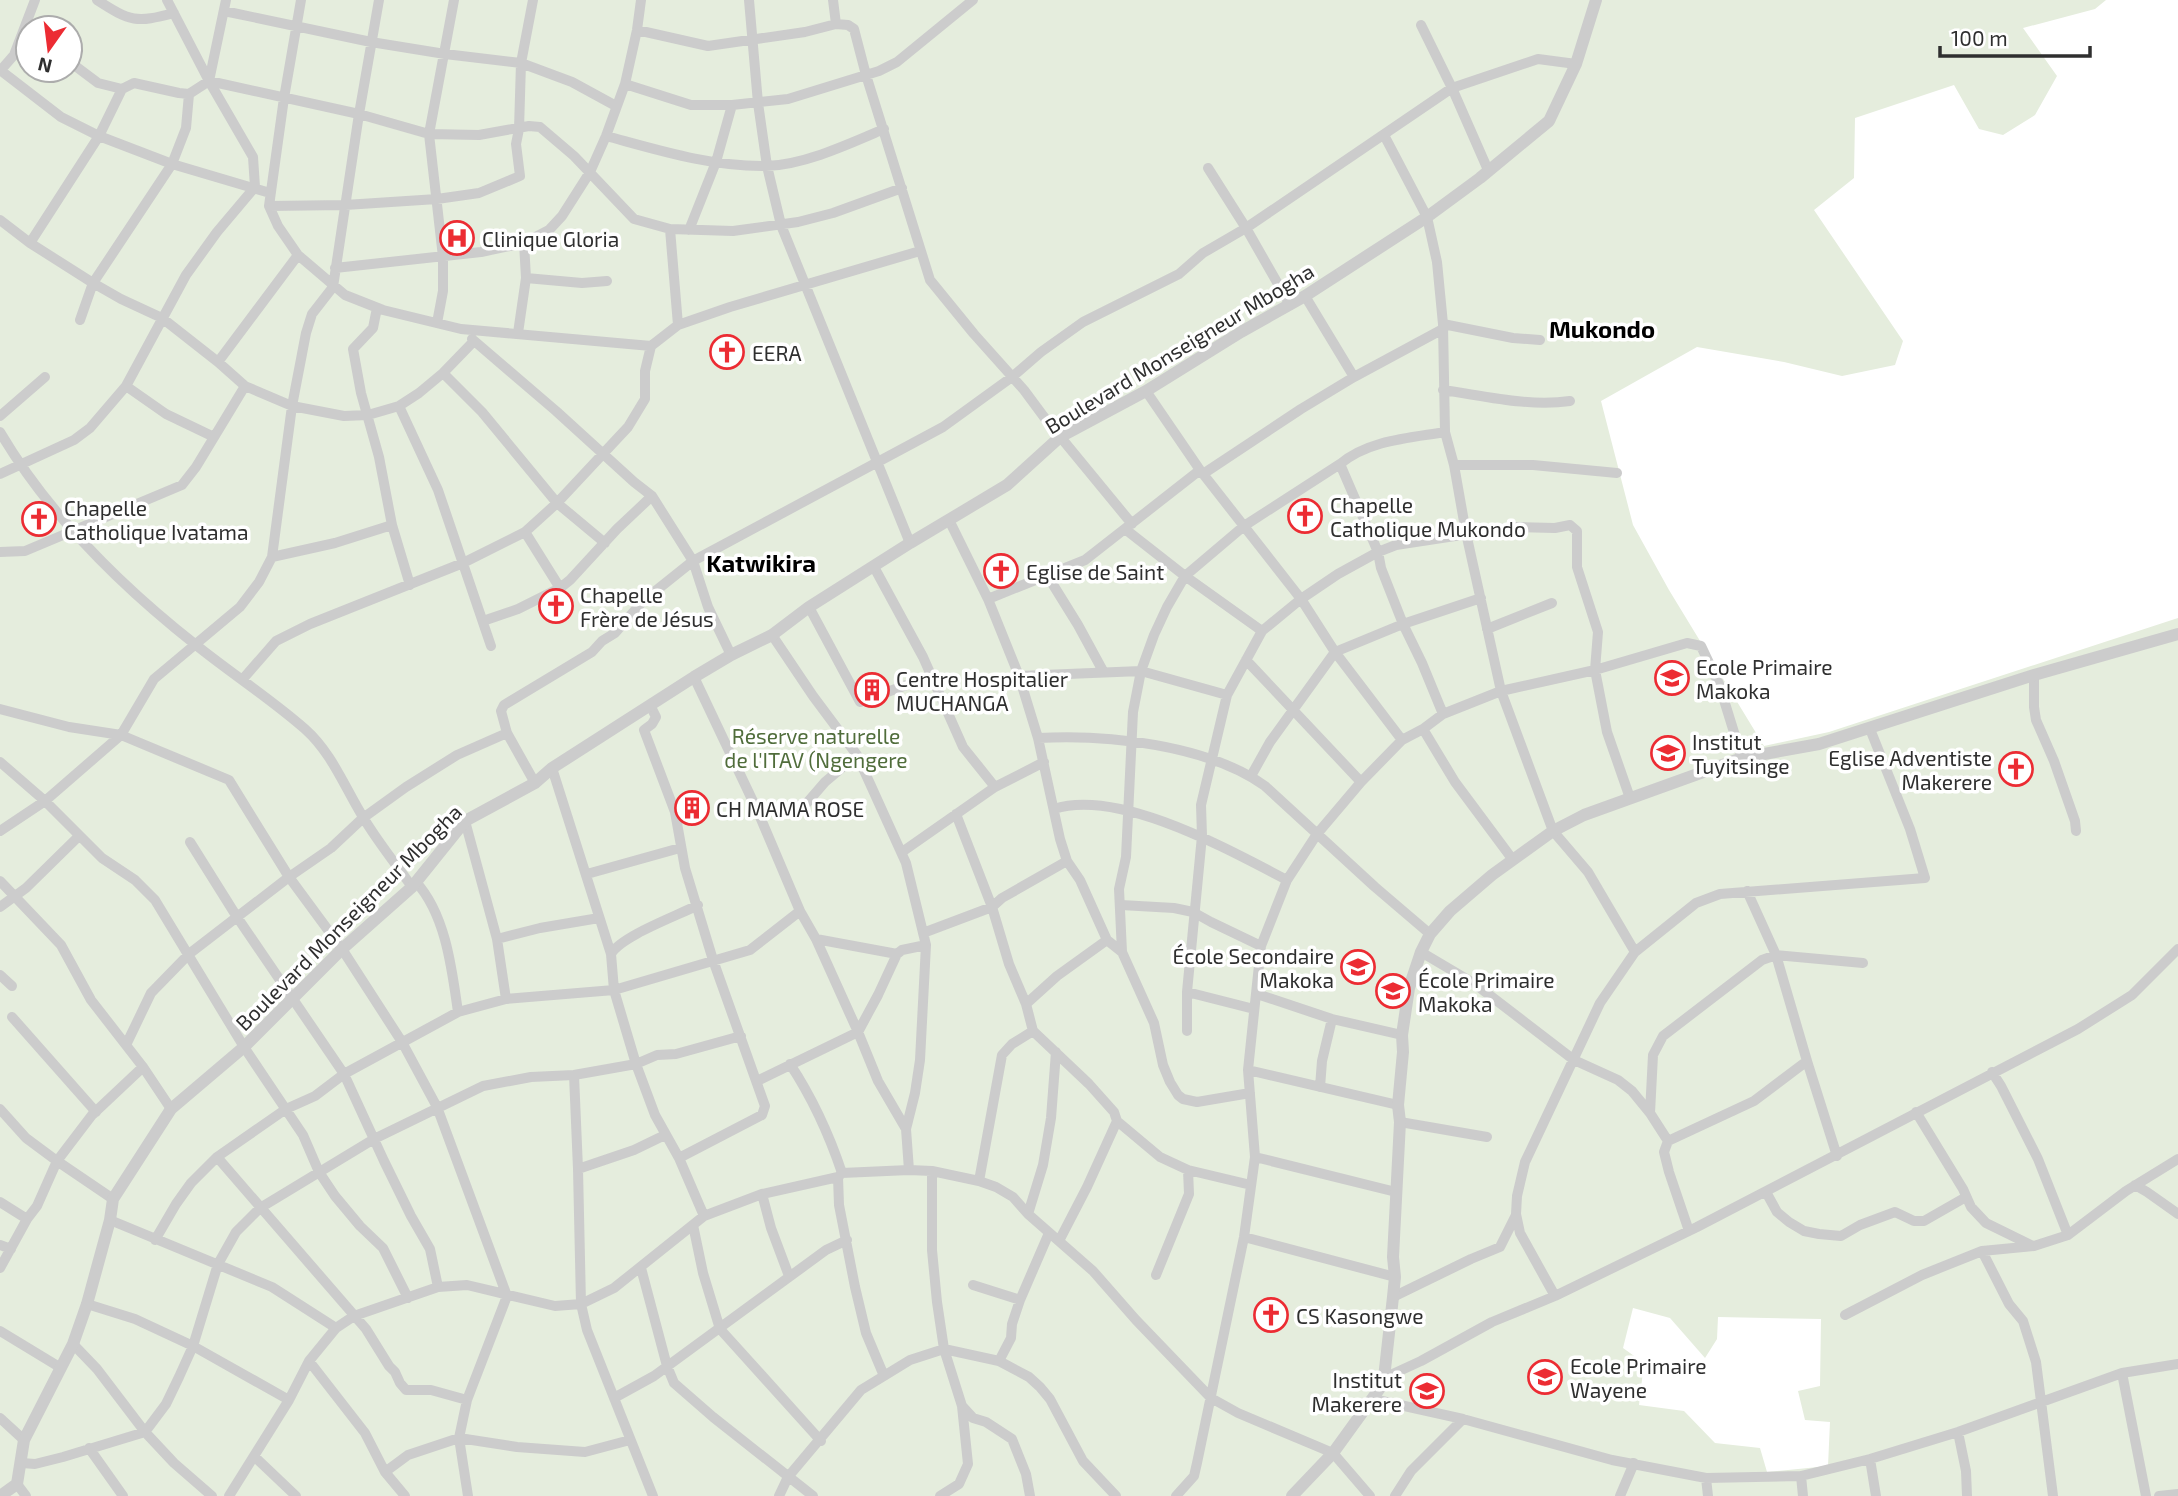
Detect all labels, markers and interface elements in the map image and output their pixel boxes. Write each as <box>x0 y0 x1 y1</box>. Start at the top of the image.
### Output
north arrow <box>14 14 84 84</box>
scale bar <box>1940 14 2090 58</box>
text: 100 m <box>1951 25 2008 50</box>
text: N <box>35 53 54 79</box>
hospital icon: Clinique Gloria <box>438 219 476 257</box>
place label: Clinique Gloria <box>482 226 619 251</box>
street label: Boulevard Monseigneur Mbogha <box>1040 258 1318 438</box>
district label: Mukondo <box>1549 314 1655 343</box>
church icon: EERA <box>708 333 746 371</box>
place label: EERA <box>752 340 802 365</box>
place label: Chapelle Catholique Mukondo <box>1330 492 1526 541</box>
place label: Chapelle Catholique Ivatama <box>64 495 248 544</box>
church icon: Chapelle Catholique Mukondo <box>1286 497 1324 535</box>
church icon: Chapelle Catholique Ivatama <box>20 500 58 538</box>
district label: Katwikira <box>706 548 816 577</box>
church icon: Eglise de Saint <box>982 552 1020 590</box>
place label: Eglise de Saint <box>1026 559 1164 584</box>
place label: Chapelle Frère de Jésus <box>580 582 714 631</box>
church icon: Chapelle Frère de Jésus <box>537 587 575 625</box>
place label: Ecole Primaire Makoka <box>1696 654 1833 703</box>
school or university icon: Ecole Primaire Makoka <box>1653 659 1691 697</box>
place label: Centre Hospitalier MUCHANGA <box>896 666 1069 715</box>
building icon: Centre Hospitalier MUCHANGA <box>853 671 891 709</box>
park label: Réserve naturelle de l'ITAV (Ngengere <box>724 723 908 772</box>
place label: Institut Tuyitsinge <box>1692 729 1790 778</box>
school or university icon: Institut Tuyitsinge <box>1649 734 1687 772</box>
place label: Eglise Adventiste Makerere <box>1828 745 1992 794</box>
church icon: Eglise Adventiste Makerere <box>1997 750 2035 788</box>
building icon: CH MAMA ROSE <box>673 789 711 827</box>
place label: CH MAMA ROSE <box>716 796 864 821</box>
street label: Boulevard Monseigneur Mbogha <box>230 799 466 1035</box>
place label: École Secondaire Makoka <box>1173 943 1334 992</box>
school or university icon: École Secondaire Makoka <box>1339 948 1377 986</box>
place label: École Primaire Makoka <box>1418 967 1555 1016</box>
school or university icon: École Primaire Makoka <box>1374 972 1412 1010</box>
church icon: CS Kasongwe <box>1252 1296 1290 1334</box>
place label: CS Kasongwe <box>1296 1303 1423 1328</box>
place label: Ecole Primaire Wayene <box>1570 1353 1707 1402</box>
school or university icon: Ecole Primaire Wayene <box>1526 1358 1564 1396</box>
place label: Institut Makerere <box>1312 1367 1402 1416</box>
school or university icon: Institut Makerere <box>1408 1372 1446 1410</box>

